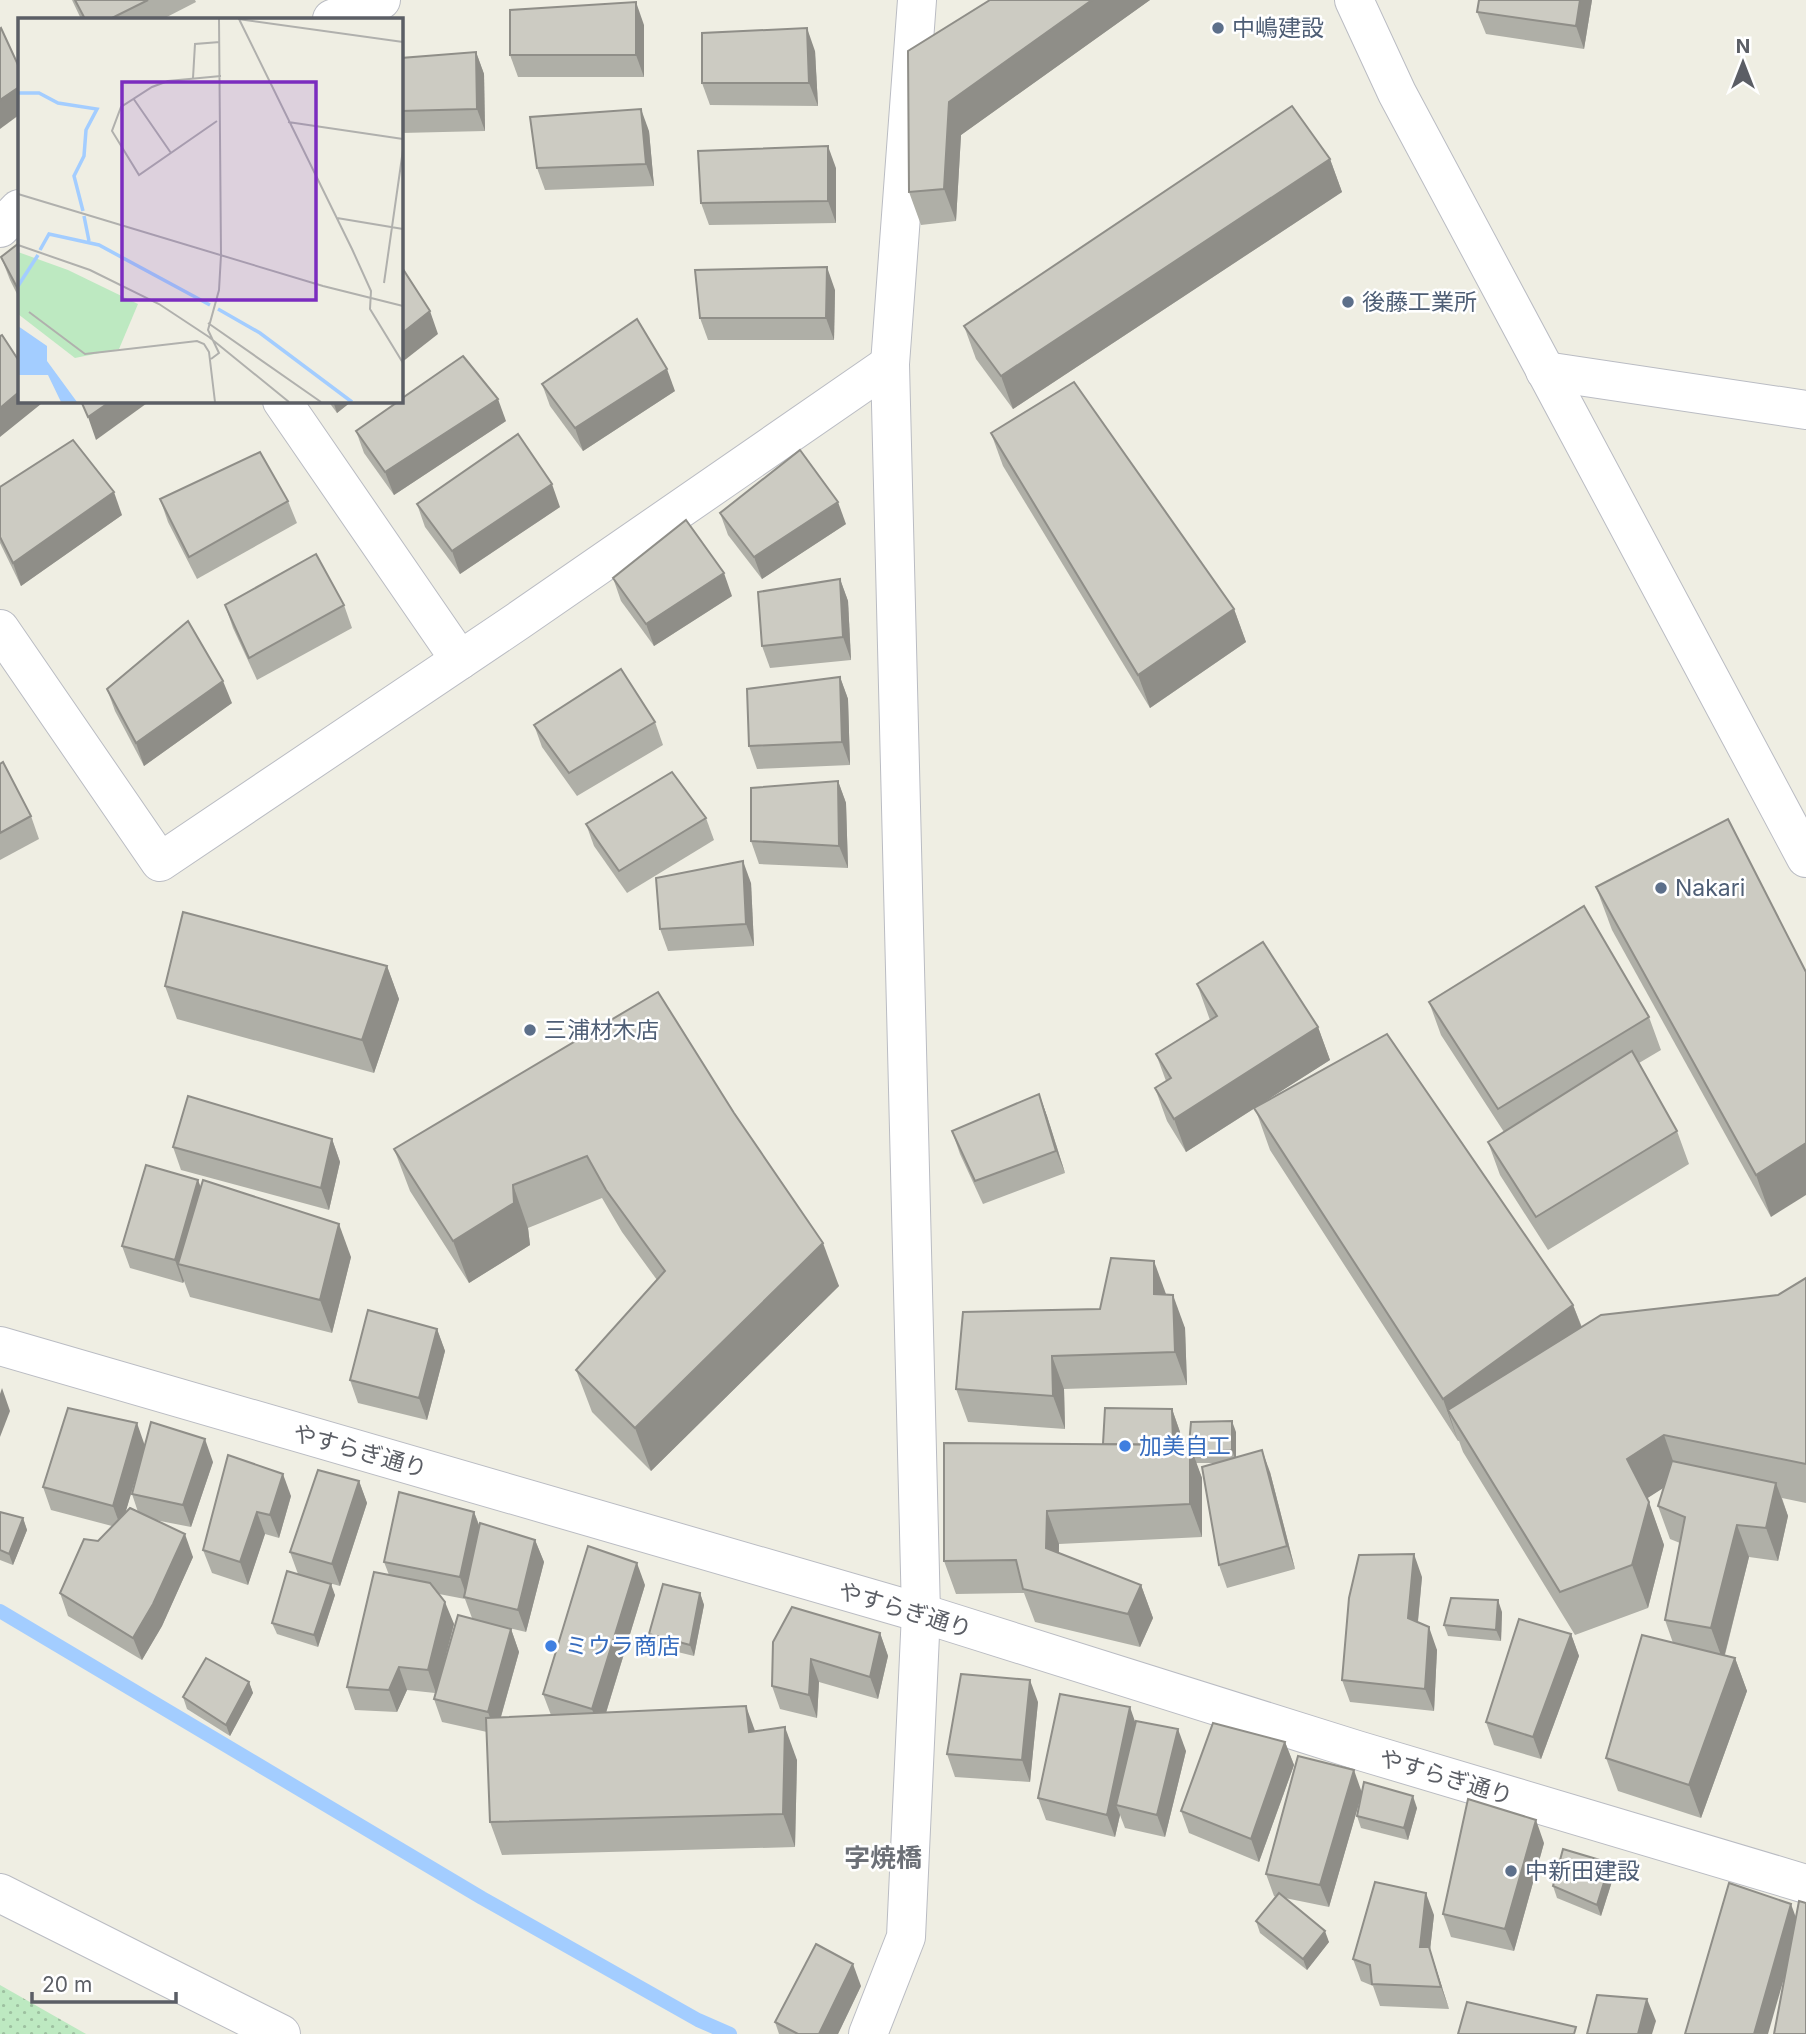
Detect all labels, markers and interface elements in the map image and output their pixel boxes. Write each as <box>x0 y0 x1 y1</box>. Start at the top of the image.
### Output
place label: 中嶋建設 <box>1232 14 1324 42</box>
inset map <box>18 18 402 402</box>
marker: 中嶋建設 <box>1210 20 1226 36</box>
north arrow <box>1708 28 1778 98</box>
text: N <box>1736 35 1750 58</box>
place label: 後藤工業所 <box>1362 288 1477 316</box>
marker: 後藤工業所 <box>1340 294 1356 310</box>
place label: Nakari <box>1675 874 1745 902</box>
marker: Nakari <box>1653 880 1669 896</box>
place label: 三浦材木店 <box>544 1016 659 1044</box>
marker: 三浦材木店 <box>522 1022 538 1038</box>
street label: やすらぎ通り <box>290 1419 430 1483</box>
place label: 加美自工 <box>1139 1432 1231 1460</box>
marker: 加美自工 <box>1117 1438 1133 1454</box>
street label: やすらぎ通り <box>835 1576 975 1644</box>
place label: ミウラ商店 <box>565 1632 680 1660</box>
marker: ミウラ商店 <box>543 1638 559 1654</box>
street label: やすらぎ通り <box>1376 1743 1516 1811</box>
district label: 字焼橋 <box>844 1842 922 1873</box>
place label: 中新田建設 <box>1525 1857 1640 1885</box>
marker: 中新田建設 <box>1503 1863 1519 1879</box>
scale bar <box>32 1960 175 2004</box>
text: 20 m <box>42 1972 92 1997</box>

